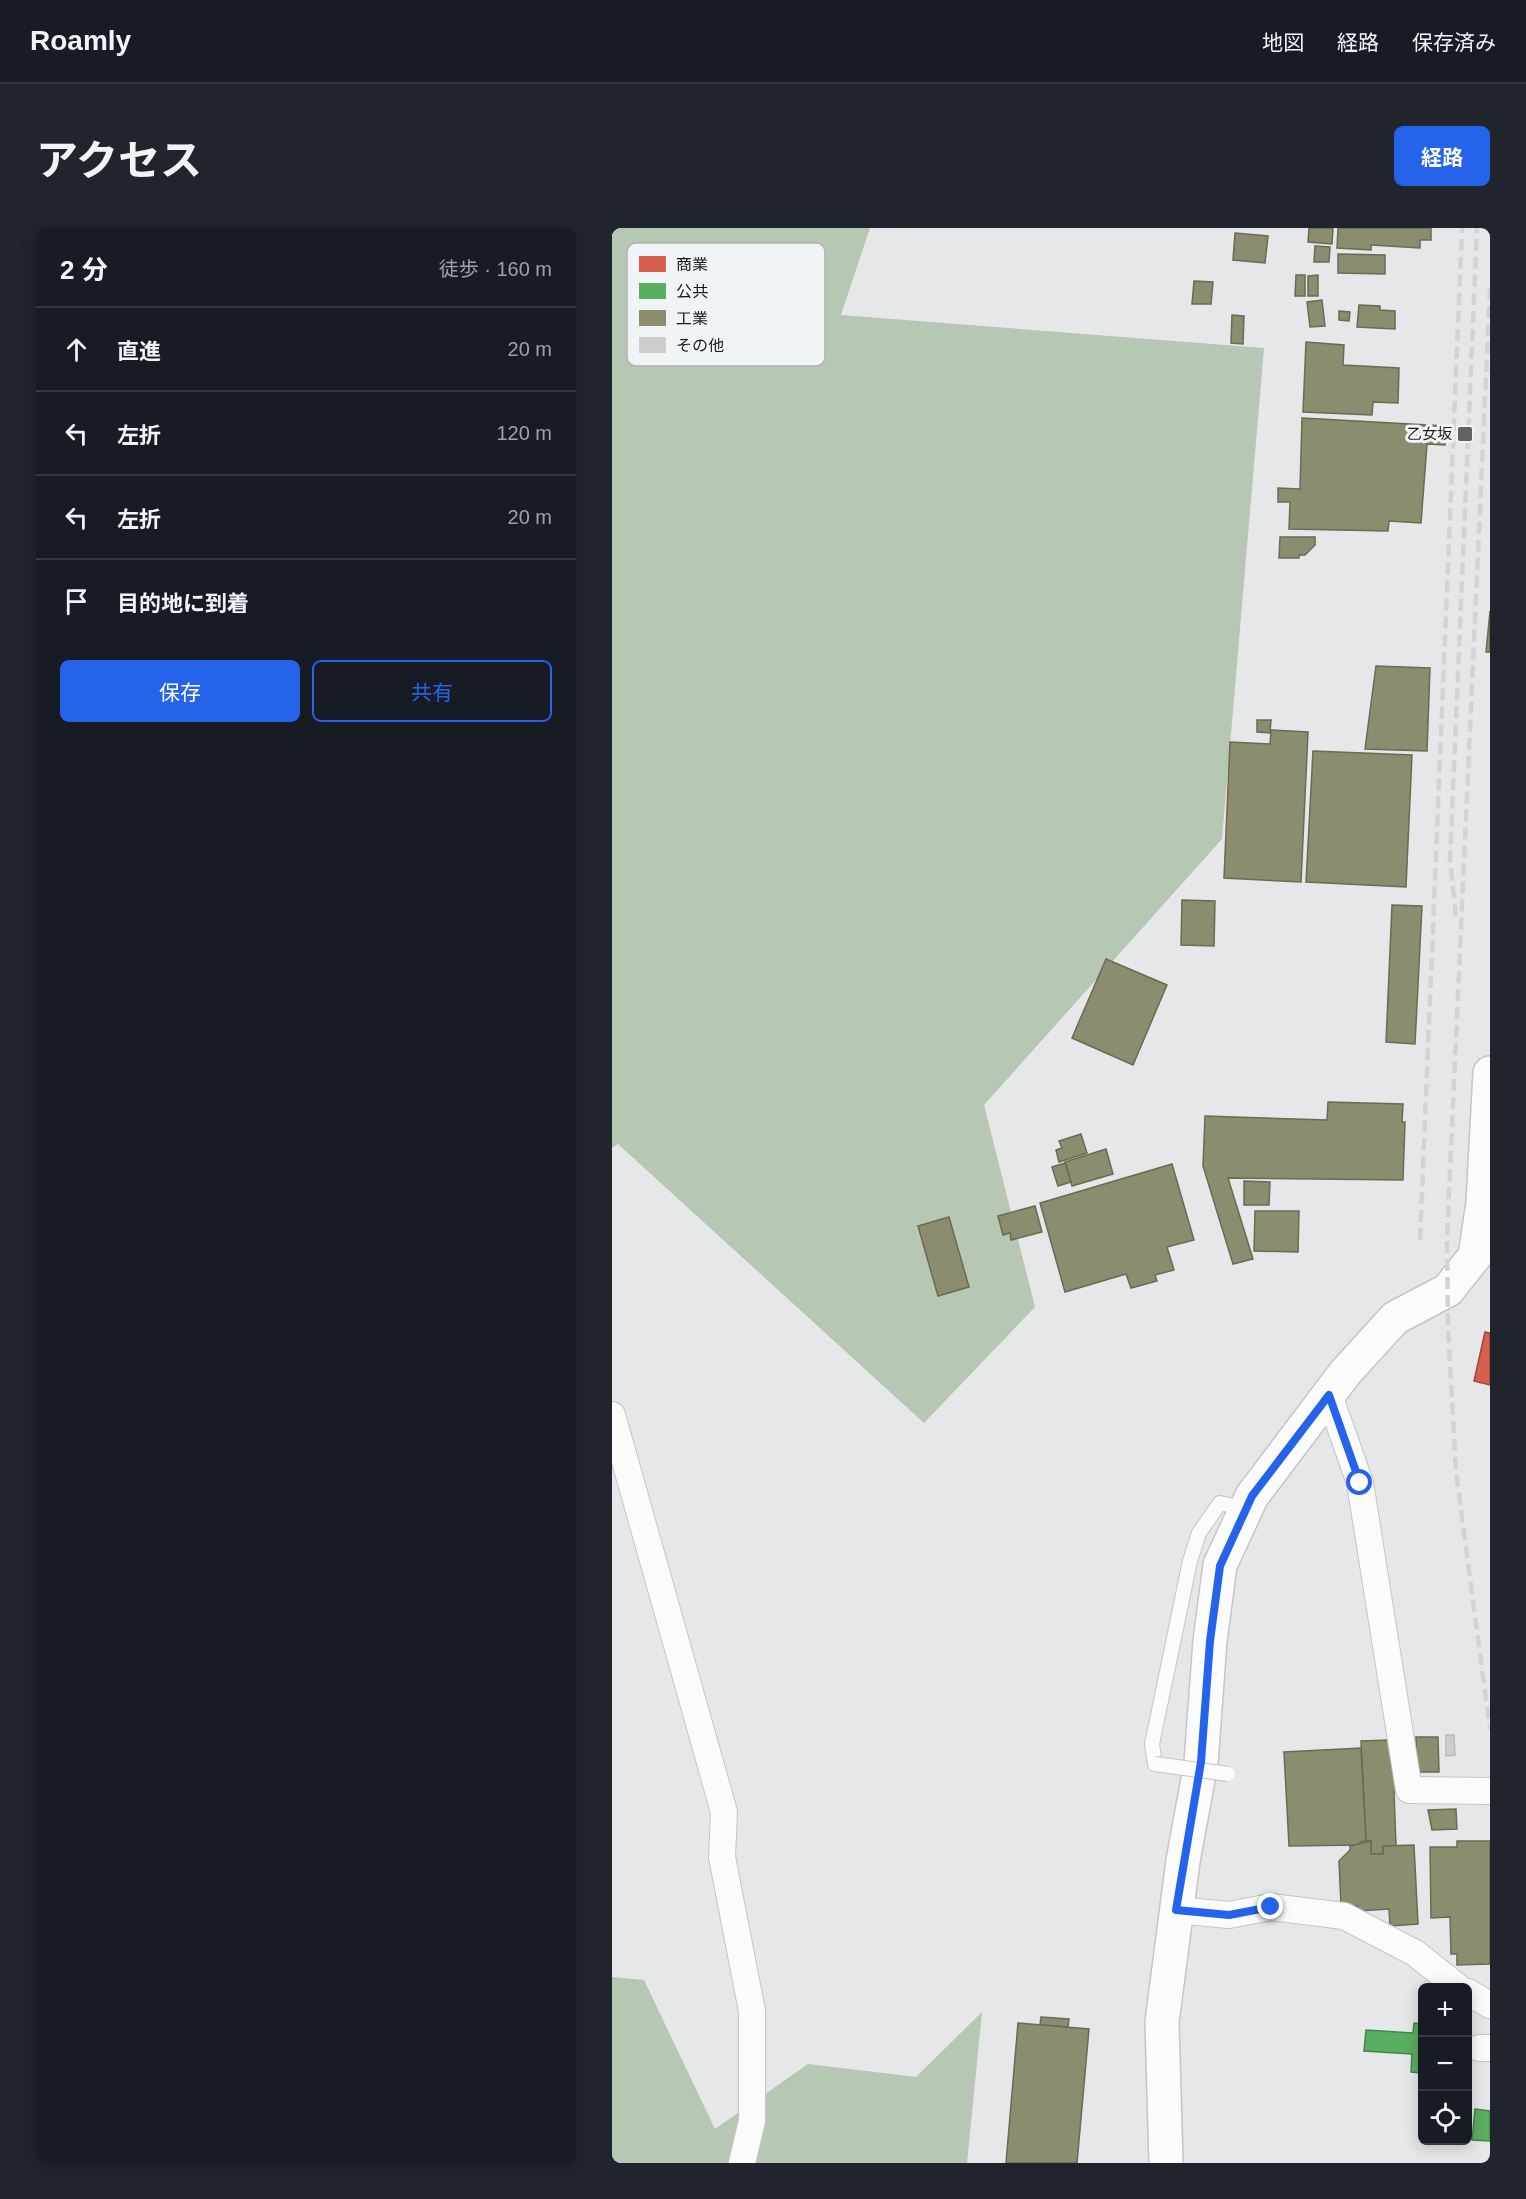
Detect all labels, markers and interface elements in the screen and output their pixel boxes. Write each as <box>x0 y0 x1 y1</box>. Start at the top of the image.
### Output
text: Roamly <box>30 25 131 56</box>
text: 地図 <box>1262 31 1304 54</box>
text: 経路 <box>1337 31 1379 54</box>
text: 保存済み <box>1412 31 1496 54</box>
button: 経路 <box>1394 126 1490 186</box>
text: アクセス <box>36 137 202 184</box>
legend <box>627 243 825 366</box>
text: 2 分 <box>60 255 108 285</box>
text: 商業 <box>676 256 708 273</box>
text: 徒歩 · 160 m <box>439 258 552 280</box>
text: 公共 <box>676 283 708 300</box>
text: 工業 <box>676 310 708 327</box>
icon: ahead <box>60 333 93 366</box>
text: その他 <box>676 337 724 354</box>
text: 20 m <box>508 338 552 360</box>
text: 直進 <box>117 339 161 364</box>
icon: left <box>60 417 93 450</box>
text: 120 m <box>496 422 552 444</box>
text: 左折 <box>117 423 161 448</box>
place label: 乙女坂 <box>1407 425 1452 442</box>
marker: 乙女坂 <box>1456 425 1474 443</box>
icon: left <box>60 501 93 534</box>
text: 20 m <box>508 506 552 528</box>
text: 左折 <box>117 507 161 532</box>
icon: arrive <box>60 585 93 618</box>
text: 目的地に到着 <box>117 591 249 616</box>
button: 保存 <box>60 660 300 722</box>
button: 共有 <box>312 660 552 722</box>
route start <box>1346 1469 1372 1495</box>
route end <box>1257 1893 1283 1919</box>
map controls <box>1418 1983 1472 2145</box>
button: + <box>1418 1983 1472 2037</box>
button: − <box>1418 2037 1472 2091</box>
button: locate <box>1418 2091 1472 2145</box>

